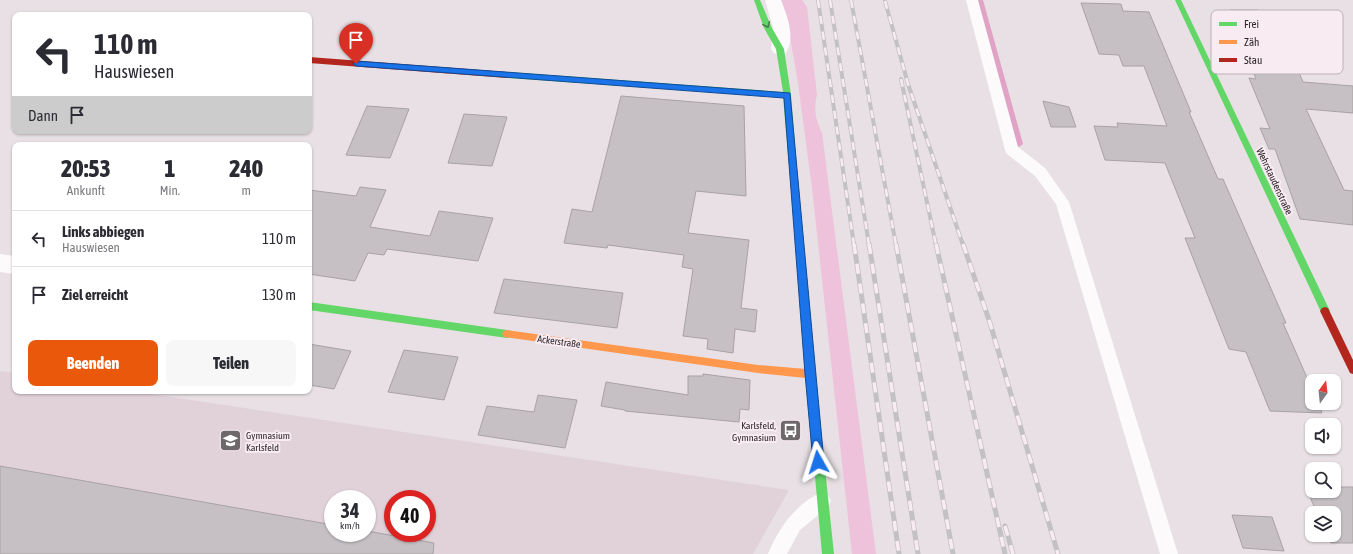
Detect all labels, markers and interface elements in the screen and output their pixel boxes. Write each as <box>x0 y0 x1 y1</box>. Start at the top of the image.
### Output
legend <box>1211 10 1343 74</box>
text: Frei <box>1244 18 1259 30</box>
one-way arrow <box>762 21 770 28</box>
pin <box>339 23 373 64</box>
icon: left <box>28 28 80 80</box>
text: 110 m <box>94 28 157 60</box>
icon: arrive <box>345 29 367 51</box>
text: Zäh <box>1244 36 1259 48</box>
text: Stau <box>1244 54 1262 66</box>
text: Hauswiesen <box>94 61 174 82</box>
icon: arrive <box>66 104 88 126</box>
text: Dann <box>28 107 58 124</box>
street label: Wehrstaudenstraße <box>1254 146 1295 217</box>
text: 20:53 <box>61 155 111 182</box>
text: 1 <box>164 155 176 182</box>
text: 240 <box>229 155 263 182</box>
text: Ankunft <box>67 183 105 198</box>
text: Min. <box>160 183 180 198</box>
text: m <box>241 183 251 198</box>
text: Links abbiegen <box>62 223 144 240</box>
icon: left <box>28 228 50 250</box>
text: 110 m <box>262 230 296 247</box>
text: Hauswiesen <box>62 240 120 255</box>
icon: arrive <box>28 284 50 306</box>
text: Ziel erreicht <box>62 286 128 303</box>
text: 130 m <box>262 286 296 303</box>
street label: Ackerstraße <box>537 333 582 350</box>
button: Beenden <box>28 340 158 386</box>
button: Teilen <box>166 340 296 386</box>
north arrow <box>1305 374 1341 410</box>
map controls <box>1305 374 1341 542</box>
bus stop icon: Karlsfeld, Gymnasium <box>778 418 804 444</box>
button: sound <box>1305 418 1341 454</box>
place label: Karlsfeld, Gymnasium <box>732 420 776 443</box>
school or university icon: Gymnasium Karlsfeld <box>217 428 243 454</box>
place label: Gymnasium Karlsfeld <box>246 430 290 453</box>
position arrow <box>797 441 839 483</box>
button: search <box>1305 462 1341 498</box>
speed limit sign: 40 <box>384 490 436 542</box>
text: 34 <box>341 499 359 522</box>
button: layers <box>1305 506 1341 542</box>
text: km/h <box>340 520 360 531</box>

